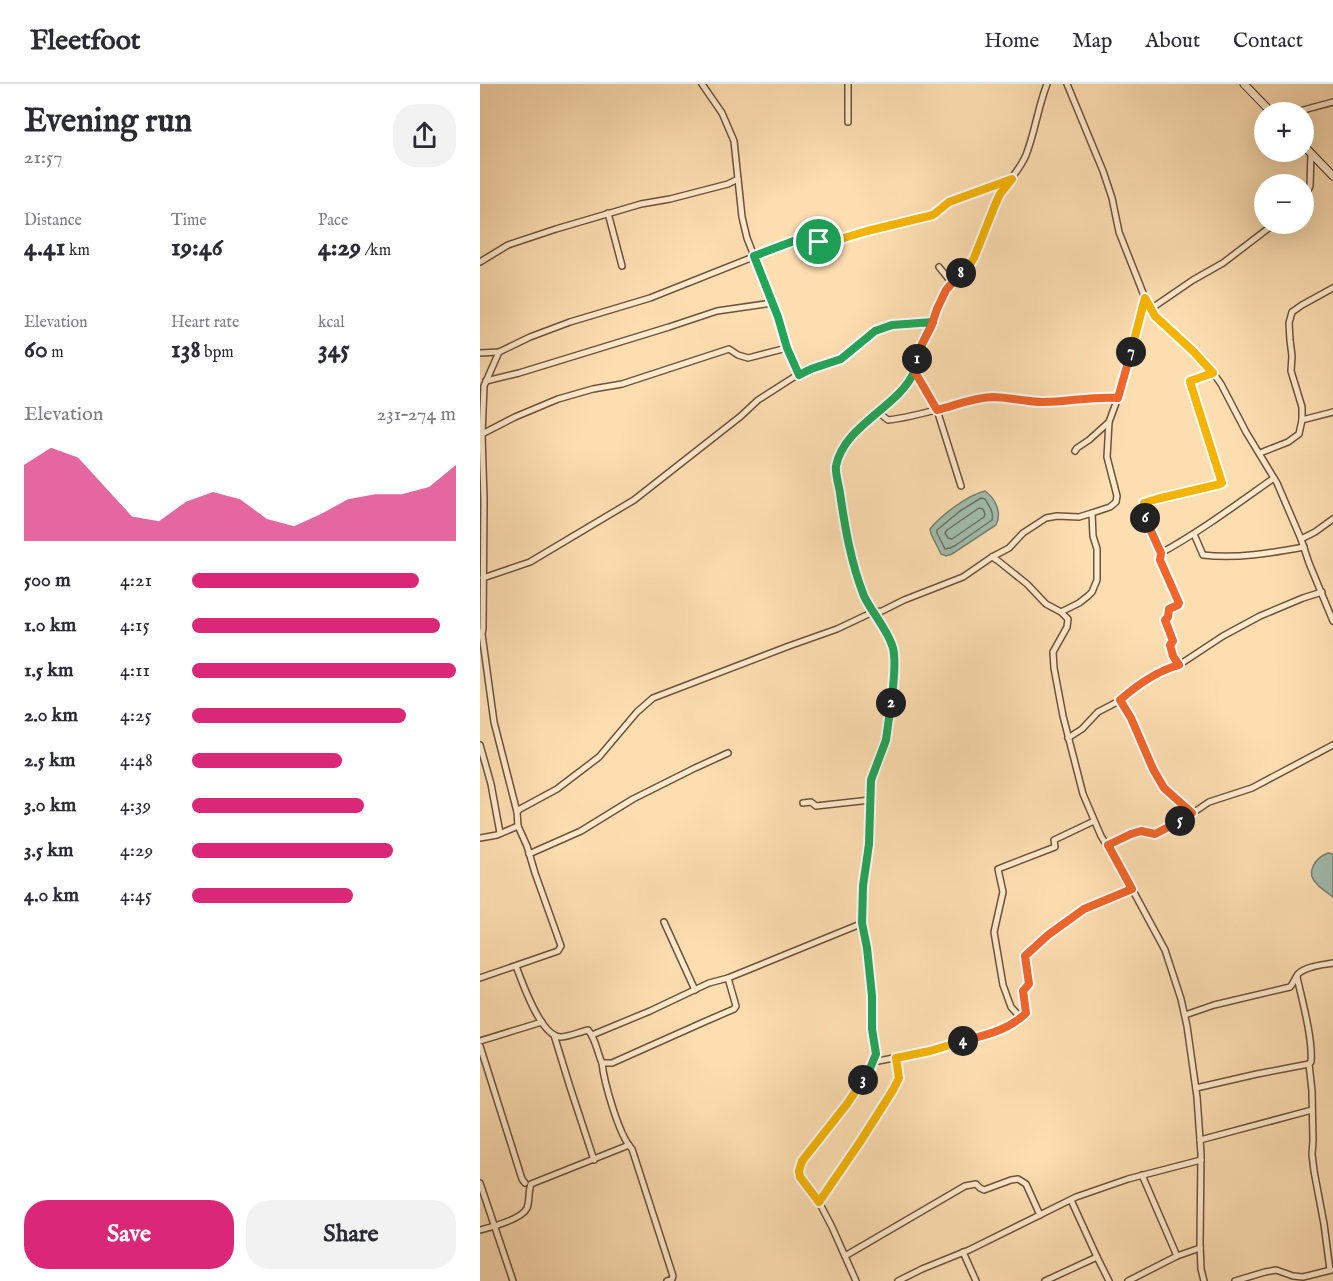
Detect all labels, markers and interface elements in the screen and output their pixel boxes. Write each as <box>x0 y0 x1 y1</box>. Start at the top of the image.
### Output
text: Fleetfoot <box>30 24 140 59</box>
text: Home <box>984 28 1039 55</box>
text: Map <box>1072 28 1112 55</box>
text: About <box>1145 28 1200 55</box>
text: Contact <box>1233 28 1303 55</box>
text: Evening run <box>24 101 192 143</box>
map controls <box>1254 102 1314 234</box>
button: + <box>1254 102 1314 162</box>
button: share <box>393 104 456 167</box>
text: 21:57 <box>24 145 63 170</box>
button: − <box>1254 174 1314 234</box>
text: Distance <box>24 211 82 231</box>
text: Time <box>171 211 207 231</box>
text: Pace <box>318 211 348 231</box>
pin <box>793 216 844 267</box>
icon: arrive <box>802 225 835 258</box>
text: 4.41 <box>24 231 66 264</box>
text: 19:46 <box>171 231 223 264</box>
text: 4:29 <box>318 231 361 264</box>
text: km <box>66 241 90 261</box>
text: /km <box>361 241 391 261</box>
pin: 8 <box>946 258 976 288</box>
text: 8 <box>958 263 964 283</box>
text: Elevation <box>24 313 87 333</box>
text: Heart rate <box>171 313 239 333</box>
text: kcal <box>318 313 345 333</box>
text: 60 <box>24 333 48 366</box>
text: 138 <box>171 333 201 366</box>
text: 345 <box>318 333 350 366</box>
pin: 7 <box>1116 337 1146 367</box>
text: 7 <box>1127 342 1135 362</box>
text: m <box>48 343 64 363</box>
text: bpm <box>201 343 234 363</box>
pin: 1 <box>902 344 932 374</box>
text: 1 <box>914 349 920 369</box>
text: Elevation <box>24 402 103 427</box>
text: 231–274 m <box>377 402 456 427</box>
pin: 6 <box>1130 503 1160 533</box>
text: 6 <box>1142 508 1148 528</box>
text: 500 m <box>24 568 71 593</box>
text: 4:21 <box>120 568 152 593</box>
text: 1.0 km <box>24 613 76 638</box>
text: 4:15 <box>120 613 150 638</box>
text: 1.5 km <box>24 658 74 683</box>
text: 4:11 <box>120 658 150 683</box>
pin: 2 <box>876 688 906 718</box>
text: 2 <box>887 693 895 713</box>
text: 2.0 km <box>24 703 78 728</box>
text: 4:25 <box>120 703 152 728</box>
text: 2.5 km <box>24 748 75 773</box>
text: 4:48 <box>120 748 153 773</box>
text: 3.0 km <box>24 793 76 818</box>
text: 4:39 <box>120 793 151 818</box>
pin: 5 <box>1165 806 1195 836</box>
text: 5 <box>1177 811 1183 831</box>
text: 3.5 km <box>24 838 74 863</box>
text: 4:29 <box>120 838 153 863</box>
text: 4.0 km <box>24 883 79 908</box>
text: 4:45 <box>120 883 152 908</box>
pin: 4 <box>948 1026 978 1056</box>
text: 4 <box>959 1031 967 1051</box>
pin: 3 <box>848 1065 878 1095</box>
text: 3 <box>860 1070 866 1090</box>
button: Save <box>24 1200 234 1269</box>
button: Share <box>246 1200 456 1269</box>

